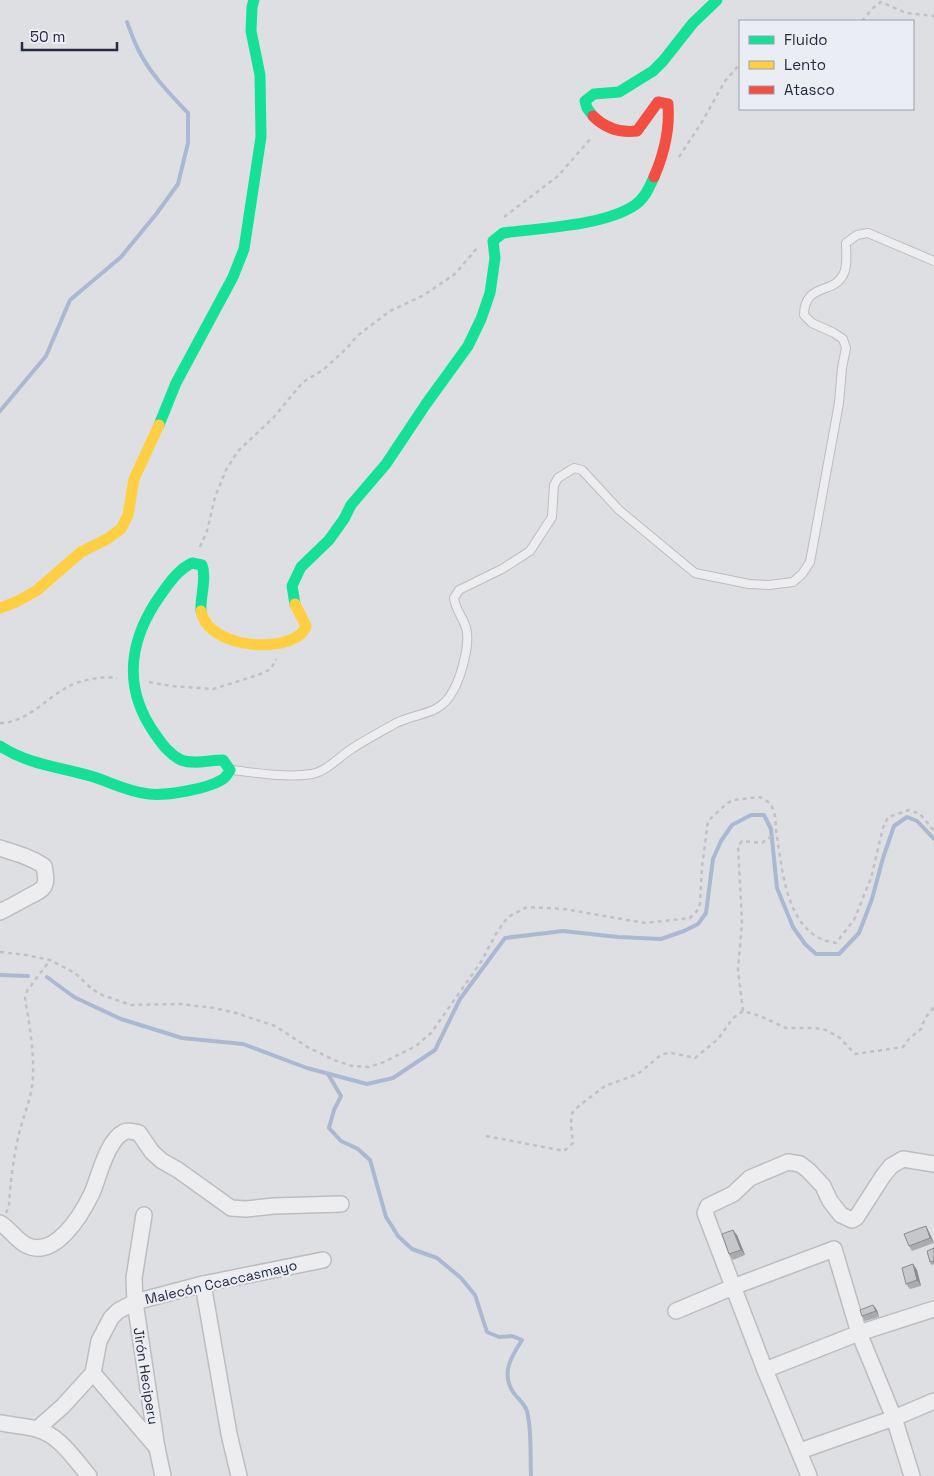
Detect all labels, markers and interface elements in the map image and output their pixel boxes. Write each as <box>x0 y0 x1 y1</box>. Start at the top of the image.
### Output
scale bar <box>22 20 118 52</box>
legend <box>739 20 914 110</box>
text: 50 m <box>30 27 65 46</box>
text: Fluido <box>784 30 828 49</box>
text: Lento <box>784 55 826 74</box>
text: Atasco <box>784 80 835 99</box>
street label: Malecón Ccaccasmayo <box>143 1256 299 1308</box>
street label: Jirón Heciperu <box>129 1326 163 1426</box>

